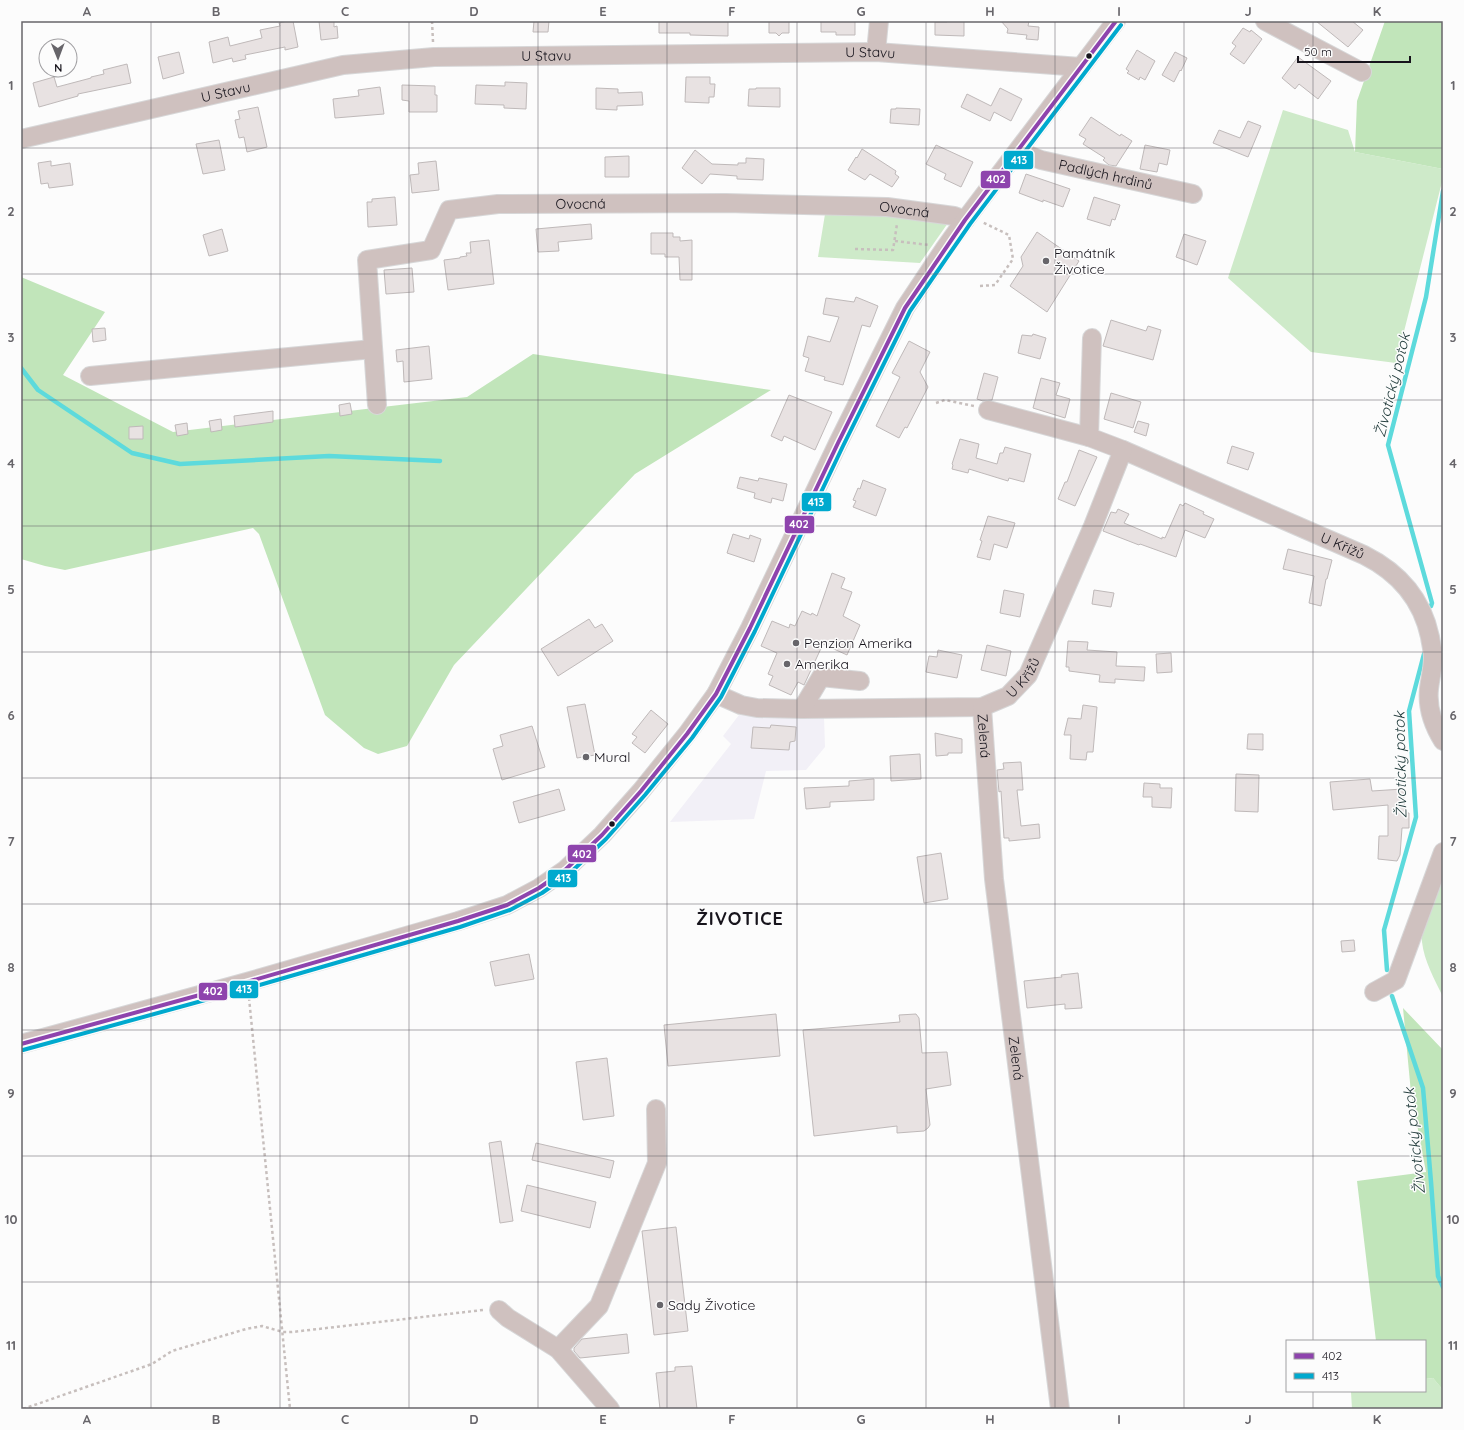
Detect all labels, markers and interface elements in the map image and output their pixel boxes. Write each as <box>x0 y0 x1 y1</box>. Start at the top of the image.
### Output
text: A <box>83 3 92 19</box>
text: B <box>212 3 220 19</box>
text: C <box>341 3 349 19</box>
text: D <box>469 3 479 19</box>
text: E <box>599 3 607 19</box>
text: F <box>728 3 736 19</box>
text: G <box>856 3 866 19</box>
text: H <box>985 3 995 19</box>
text: I <box>1117 3 1121 19</box>
text: J <box>1244 3 1252 19</box>
text: K <box>1373 3 1382 19</box>
north arrow <box>38 38 78 78</box>
scale bar <box>1298 38 1410 64</box>
street label: U Stavu <box>845 43 896 62</box>
text: 50 m <box>1304 44 1332 59</box>
street label: U Stavu <box>521 46 571 65</box>
unlabelled marker <box>1084 51 1094 61</box>
text: N <box>54 61 62 75</box>
text: 1 <box>8 77 14 93</box>
text: 1 <box>1450 77 1456 93</box>
street label: U Stavu <box>199 78 252 106</box>
line badge: 413 <box>1003 150 1034 170</box>
text: 413 <box>1011 153 1027 167</box>
street label: Padlých hrdinů <box>1057 155 1154 194</box>
line badge: 402 <box>980 170 1011 189</box>
text: 402 <box>986 172 1006 186</box>
street label: Ovocná <box>555 195 606 213</box>
street label: Ovocná <box>879 198 931 222</box>
text: 2 <box>7 203 15 219</box>
text: 2 <box>1449 203 1457 219</box>
place label: Památník Životice <box>1054 244 1115 278</box>
marker: Památník Životice <box>1041 256 1051 266</box>
text: 3 <box>8 329 15 345</box>
water label: Životický potok <box>1370 329 1415 439</box>
text: 3 <box>1450 329 1457 345</box>
text: 4 <box>7 455 15 471</box>
text: 4 <box>1449 455 1457 471</box>
line badge: 413 <box>801 492 832 512</box>
text: 413 <box>808 495 824 509</box>
line badge: 402 <box>784 515 815 534</box>
text: 402 <box>789 517 809 531</box>
street label: U Křížů <box>1318 528 1367 563</box>
text: 5 <box>7 581 15 597</box>
text: 5 <box>1449 581 1457 597</box>
place label: Penzion Amerika <box>804 634 912 652</box>
marker: Penzion Amerika <box>791 638 801 648</box>
place label: Amerika <box>795 655 849 673</box>
street label: U Křížů <box>1002 655 1044 701</box>
marker: Amerika <box>782 659 792 669</box>
text: 6 <box>7 707 15 723</box>
text: 6 <box>1449 707 1457 723</box>
water label: Životický potok <box>1390 710 1410 819</box>
street label: Zelená <box>973 713 995 759</box>
place label: Mural <box>594 748 630 766</box>
marker: Mural <box>581 752 591 762</box>
unlabelled marker <box>607 819 617 829</box>
text: 7 <box>7 833 15 849</box>
text: 7 <box>1449 833 1457 849</box>
line badge: 402 <box>567 844 597 863</box>
text: 402 <box>572 847 592 861</box>
line badge: 413 <box>547 869 578 888</box>
text: 413 <box>555 871 571 885</box>
district label: ŽIVOTICE <box>696 907 784 930</box>
text: 8 <box>7 959 15 975</box>
text: 8 <box>1449 959 1457 975</box>
line badge: 413 <box>229 980 259 999</box>
line badge: 402 <box>198 982 228 1001</box>
text: 413 <box>236 982 252 996</box>
text: 402 <box>203 984 223 998</box>
street label: Zelená <box>1005 1035 1028 1081</box>
text: 9 <box>7 1085 15 1101</box>
water label: Životický potok <box>1399 1085 1429 1195</box>
text: 9 <box>1449 1085 1457 1101</box>
text: 10 <box>4 1211 18 1227</box>
text: 10 <box>1446 1211 1460 1227</box>
place label: Sady Životice <box>668 1296 755 1314</box>
marker: Sady Životice <box>655 1300 665 1310</box>
text: 11 <box>6 1337 16 1353</box>
text: 11 <box>1448 1337 1458 1353</box>
legend <box>1286 1340 1426 1392</box>
text: 402 <box>1322 1348 1342 1363</box>
text: 413 <box>1322 1368 1339 1383</box>
text: A <box>83 1411 92 1427</box>
text: B <box>212 1411 220 1427</box>
text: C <box>341 1411 349 1427</box>
text: D <box>469 1411 479 1427</box>
text: E <box>599 1411 607 1427</box>
text: F <box>728 1411 736 1427</box>
text: G <box>856 1411 866 1427</box>
text: H <box>985 1411 995 1427</box>
text: I <box>1117 1411 1121 1427</box>
text: J <box>1244 1411 1252 1427</box>
text: K <box>1373 1411 1382 1427</box>

